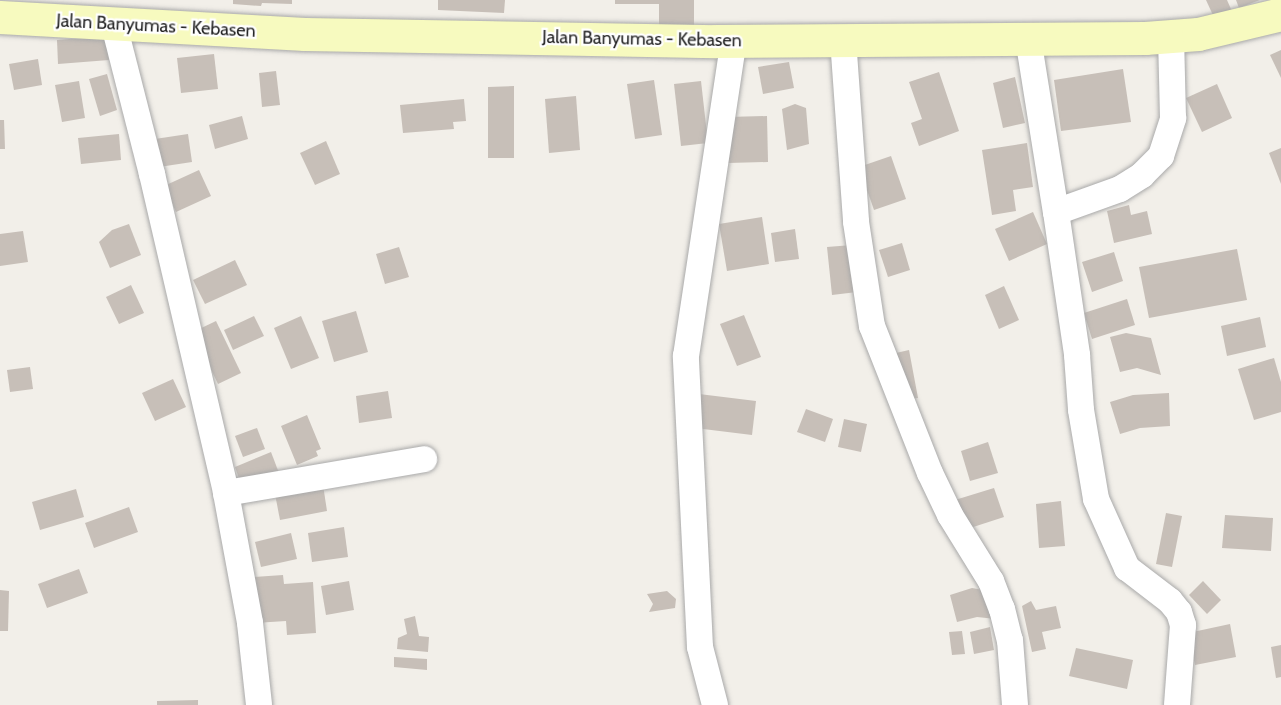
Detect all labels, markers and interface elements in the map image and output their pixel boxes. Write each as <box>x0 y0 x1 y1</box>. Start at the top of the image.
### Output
street label: Jalan Banyumas - Kebasen <box>56 10 256 42</box>
street label: Jalan Banyumas - Kebasen <box>542 26 742 52</box>

